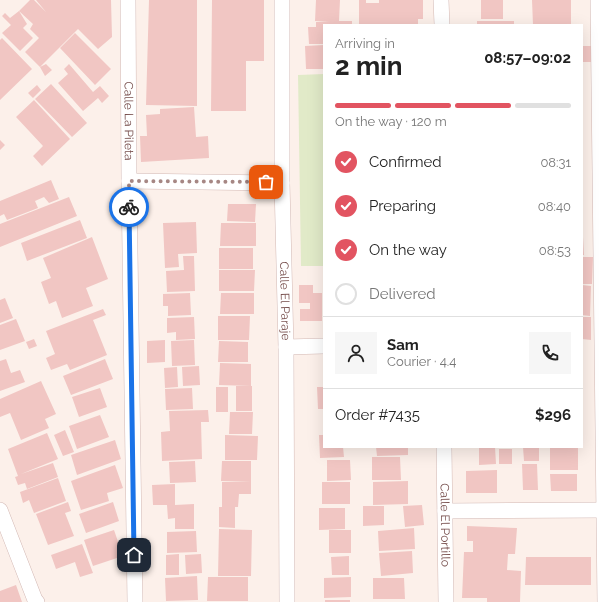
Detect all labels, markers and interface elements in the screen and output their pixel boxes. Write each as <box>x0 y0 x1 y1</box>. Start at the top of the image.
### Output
text: Arriving in <box>335 36 395 51</box>
text: 08:57–09:02 <box>484 49 571 67</box>
text: 2 min <box>335 51 402 81</box>
street label: Calle La Pileta <box>121 81 136 161</box>
text: On the way · 120 m <box>335 114 447 129</box>
icon: check <box>335 151 357 173</box>
text: Confirmed <box>369 153 442 171</box>
text: 08:31 <box>540 155 571 170</box>
pin <box>249 165 283 199</box>
icon: bag <box>255 171 277 193</box>
courier <box>109 187 149 227</box>
icon: check <box>335 195 357 217</box>
icon: bike <box>118 196 140 218</box>
text: Preparing <box>369 197 436 215</box>
text: 08:40 <box>538 199 571 214</box>
icon: check <box>335 239 357 261</box>
text: On the way <box>369 241 447 259</box>
text: 08:53 <box>539 243 571 258</box>
street label: Calle El Paraje <box>277 261 293 341</box>
text: Delivered <box>369 285 436 303</box>
button: person <box>335 332 377 374</box>
button: phone <box>529 332 571 374</box>
text: Sam <box>387 336 419 354</box>
text: Courier · 4.4 <box>387 354 456 369</box>
text: Order #7435 <box>335 406 420 424</box>
text: $296 <box>535 406 571 424</box>
street label: Calle El Portillo <box>437 483 453 567</box>
pin <box>117 538 151 572</box>
icon: home <box>123 544 145 566</box>

